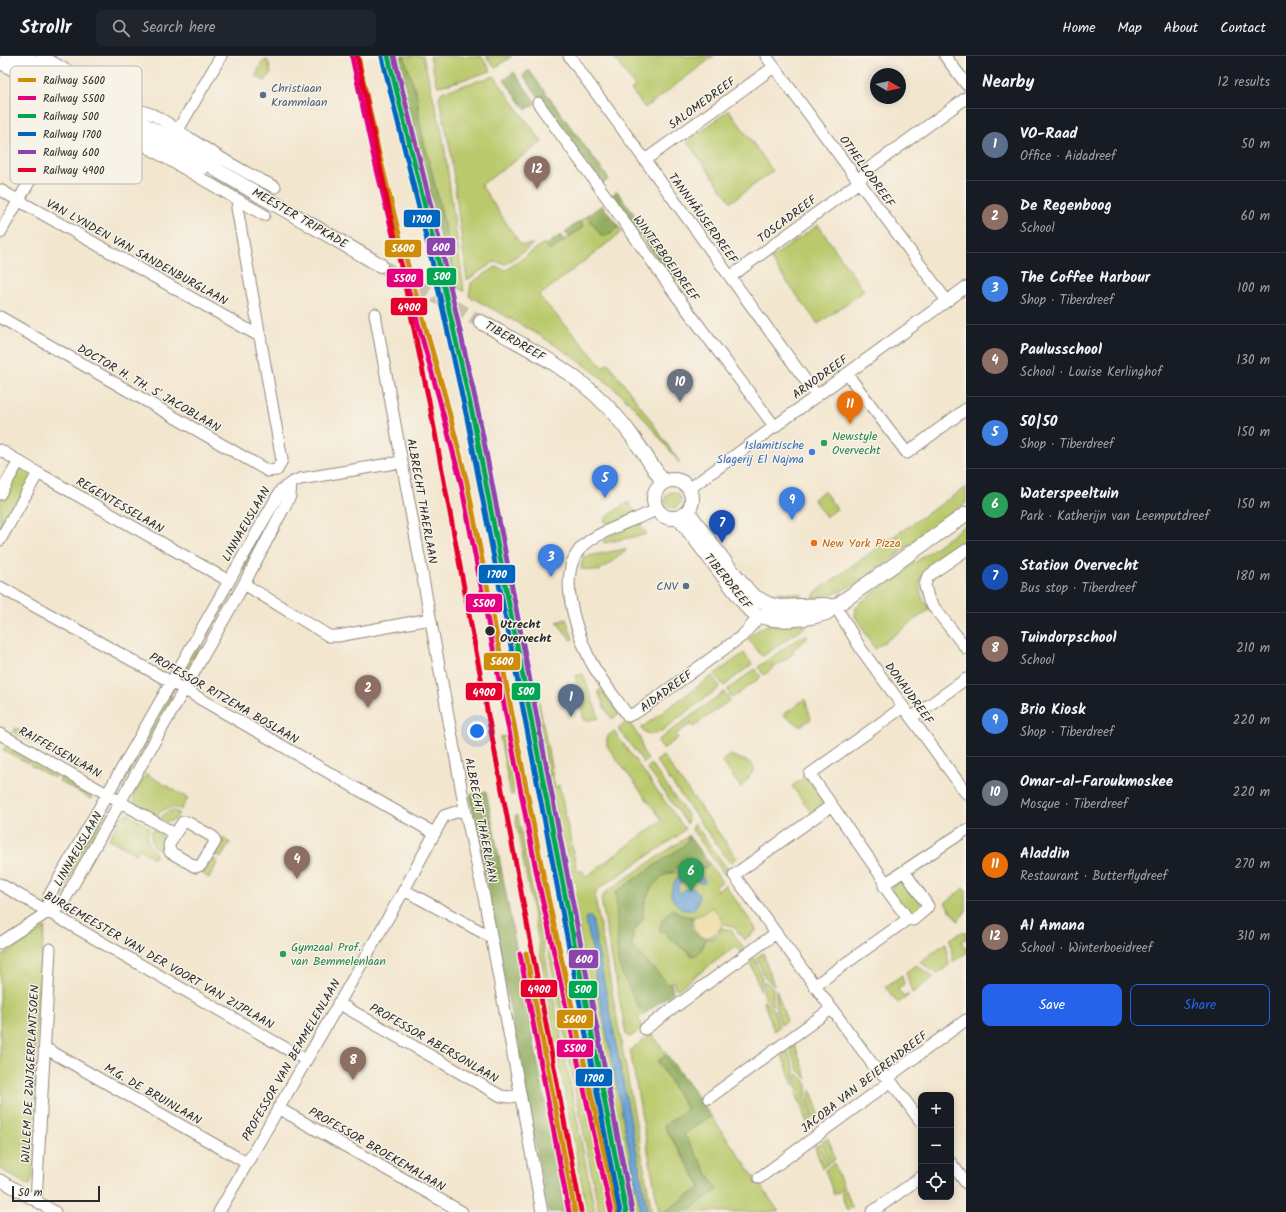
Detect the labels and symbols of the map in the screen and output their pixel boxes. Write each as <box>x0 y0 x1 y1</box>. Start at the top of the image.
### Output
legend <box>10 66 142 184</box>
north arrow <box>870 68 906 104</box>
street label: SALOMEDREEF <box>665 71 741 134</box>
text: Railway 5600 <box>43 72 106 90</box>
place label: Christiaan Krammlaan <box>271 79 327 112</box>
text: Railway 5500 <box>43 90 105 108</box>
marker: Christiaan Krammlaan <box>258 90 268 100</box>
text: Railway 500 <box>43 108 99 126</box>
text: Railway 1700 <box>43 126 102 144</box>
street label: OTHELLODREEF <box>834 132 900 212</box>
text: Railway 600 <box>43 144 100 162</box>
pin: 12 <box>524 156 550 189</box>
text: Railway 4900 <box>43 162 105 180</box>
street label: TANNHÄUSERDREEF <box>663 169 743 269</box>
street label: MEESTER TRIPKADE <box>248 183 352 254</box>
street label: TOSCADREEF <box>754 190 822 248</box>
street label: VAN LYNDEN VAN SANDENBURGLAAN <box>42 194 231 311</box>
line badge: 1700 <box>403 209 441 228</box>
text: 1700 <box>412 211 432 229</box>
street label: WINTERBOEIDREEF <box>628 211 704 307</box>
line badge: 600 <box>426 237 456 256</box>
line badge: 5600 <box>384 239 422 258</box>
text: 600 <box>432 239 450 257</box>
text: 5600 <box>391 240 415 258</box>
line badge: 500 <box>426 267 457 286</box>
line badge: 5500 <box>386 268 424 288</box>
text: 500 <box>433 268 451 286</box>
text: 5500 <box>393 270 417 288</box>
line badge: 4900 <box>390 297 428 316</box>
text: 4900 <box>398 299 421 317</box>
street label: TIBERDREEF <box>481 316 550 367</box>
street label: DOCTOR H. TH. S' JACOBLAAN <box>73 339 224 437</box>
street label: ARNODREEF <box>788 350 853 404</box>
pin: 10 <box>667 369 693 402</box>
pin: 11 <box>837 391 863 424</box>
place label: Newstyle Overvecht <box>832 427 881 460</box>
place label: Islamitische Slagerij El Najma <box>717 436 805 469</box>
street label: ALBRECHT THAERLAAN <box>401 437 442 565</box>
marker: Newstyle Overvecht <box>819 438 829 448</box>
marker: Islamitische Slagerij El Najma <box>807 447 817 457</box>
pin: 5 <box>592 465 618 498</box>
street label: REGENTESSELAAN <box>72 472 167 538</box>
street label: LINNAEUSLAAN <box>217 483 276 565</box>
pin: 9 <box>779 487 805 520</box>
pin: 7 <box>709 510 735 543</box>
place label: New York Pizza <box>822 534 901 553</box>
marker: New York Pizza <box>809 538 819 548</box>
pin: 3 <box>538 544 564 577</box>
street label: TIBERDREEF <box>699 549 757 615</box>
line badge: 1700 <box>478 564 516 584</box>
text: 1700 <box>487 566 507 584</box>
place label: CNV <box>656 577 680 596</box>
marker: CNV <box>681 581 691 591</box>
line badge: 5500 <box>465 593 503 613</box>
text: 5500 <box>472 595 496 613</box>
place label: Utrecht Overvecht <box>500 615 552 648</box>
marker: Utrecht Overvecht <box>483 624 497 638</box>
street label: PROFESSOR RITZEMA BOSLAAN <box>145 648 302 749</box>
line badge: 5600 <box>483 652 521 671</box>
text: 5600 <box>490 653 514 671</box>
street label: DONAUDREEF <box>880 658 939 730</box>
street label: AIDADREEF <box>636 665 698 717</box>
pin: 2 <box>355 675 381 708</box>
line badge: 4900 <box>465 682 503 701</box>
line badge: 500 <box>511 682 541 701</box>
text: 500 <box>517 683 535 701</box>
text: 4900 <box>473 684 496 702</box>
pin: 1 <box>558 684 584 717</box>
your location <box>467 721 487 741</box>
street label: RAIFFEISENLAAN <box>15 722 105 783</box>
street label: ALBRECHT THAERLAAN <box>459 756 502 884</box>
street label: LINNAEUSLAAN <box>49 808 108 890</box>
pin: 4 <box>284 846 310 879</box>
pin: 6 <box>678 858 704 891</box>
street label: BURGEMEESTER VAN DER VOORT VAN ZIJPLAAN <box>40 886 277 1034</box>
place label: Gymzaal Prof. van Bemmelenlaan <box>291 938 386 971</box>
marker: Gymzaal Prof. van Bemmelenlaan <box>278 949 288 959</box>
line badge: 600 <box>568 949 599 969</box>
text: 600 <box>575 951 593 969</box>
street label: PROFESSOR VAN BEMMELENLAAN <box>237 976 346 1145</box>
line badge: 4900 <box>520 979 558 998</box>
line badge: 500 <box>568 980 598 999</box>
text: 4900 <box>528 981 551 999</box>
text: 500 <box>574 981 592 999</box>
street label: WILLEM DE ZWIJGERPLANTSOEN <box>16 984 45 1164</box>
street label: PROFESSOR ABERSONLAAN <box>366 999 502 1088</box>
line badge: 5600 <box>556 1009 594 1029</box>
text: 5600 <box>563 1011 587 1029</box>
street label: JACOBA VAN BEIERENDREEF <box>797 1026 933 1138</box>
line badge: 5500 <box>556 1039 594 1058</box>
text: 5500 <box>563 1040 587 1058</box>
pin: 8 <box>340 1047 366 1080</box>
street label: M.G. DE BRUINLAAN <box>100 1059 205 1130</box>
line badge: 1700 <box>575 1068 613 1087</box>
text: 1700 <box>584 1070 604 1088</box>
street label: PROFESSOR BROEKEMALAAN <box>305 1102 449 1196</box>
scale bar <box>12 1184 100 1203</box>

